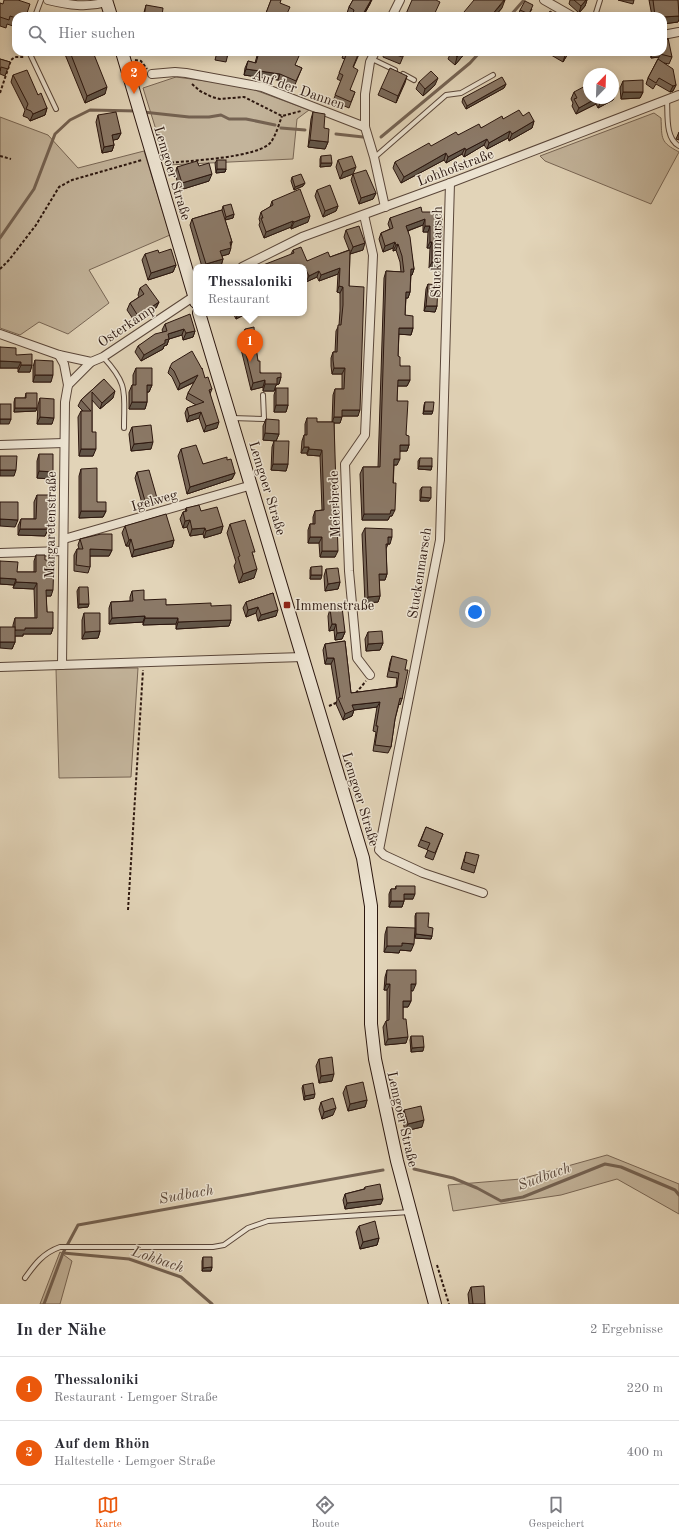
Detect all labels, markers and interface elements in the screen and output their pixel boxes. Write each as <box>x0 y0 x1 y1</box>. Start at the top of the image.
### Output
search box <box>12 12 667 56</box>
icon: search <box>26 23 48 45</box>
text: Hier suchen <box>58 27 135 42</box>
pin: 2 <box>121 61 147 94</box>
street label: Auf der Dannen <box>251 68 347 113</box>
north arrow <box>583 68 619 104</box>
street label: Lemgoer Straße <box>151 125 193 222</box>
street label: Lohhofstraße <box>415 147 495 189</box>
street label: Stuckenmarsch <box>429 206 445 298</box>
popup <box>193 264 307 316</box>
text: Thessaloniki <box>208 275 292 290</box>
text: Restaurant <box>208 293 270 306</box>
street label: Osterkamp <box>95 302 158 350</box>
pin: 1 <box>237 329 263 362</box>
street label: Lemgoer Straße <box>246 440 288 537</box>
street label: Meierbrede <box>327 470 343 538</box>
street label: Margaretenstraße <box>43 471 59 579</box>
street label: Igelweg <box>130 488 179 514</box>
street label: Stuckenmarsch <box>406 526 434 620</box>
place label: Immenstraße <box>295 599 374 613</box>
marker: Immenstraße <box>282 600 292 610</box>
your location <box>465 602 485 622</box>
street label: Lemgoer Straße <box>339 751 381 848</box>
street label: Lemgoer Straße <box>384 1070 420 1168</box>
water label: Sudbach <box>516 1161 573 1194</box>
water label: Sudbach <box>158 1183 215 1208</box>
water label: Lohbach <box>129 1244 186 1276</box>
text: In der Nähe <box>16 1322 106 1339</box>
text: 2 Ergebnisse <box>590 1323 663 1336</box>
text: Thessaloniki <box>54 1373 139 1388</box>
text: 1 <box>25 1382 33 1395</box>
text: 220 m <box>626 1382 663 1395</box>
text: Restaurant · Lemgoer Straße <box>54 1391 218 1404</box>
text: Auf dem Rhön <box>54 1437 150 1452</box>
text: 2 <box>25 1446 33 1459</box>
text: 400 m <box>626 1446 663 1459</box>
text: Haltestelle · Lemgoer Straße <box>54 1455 215 1468</box>
tab: Karte <box>95 1494 122 1532</box>
tab: Route <box>311 1494 339 1532</box>
tab: Gespeichert <box>529 1494 584 1532</box>

